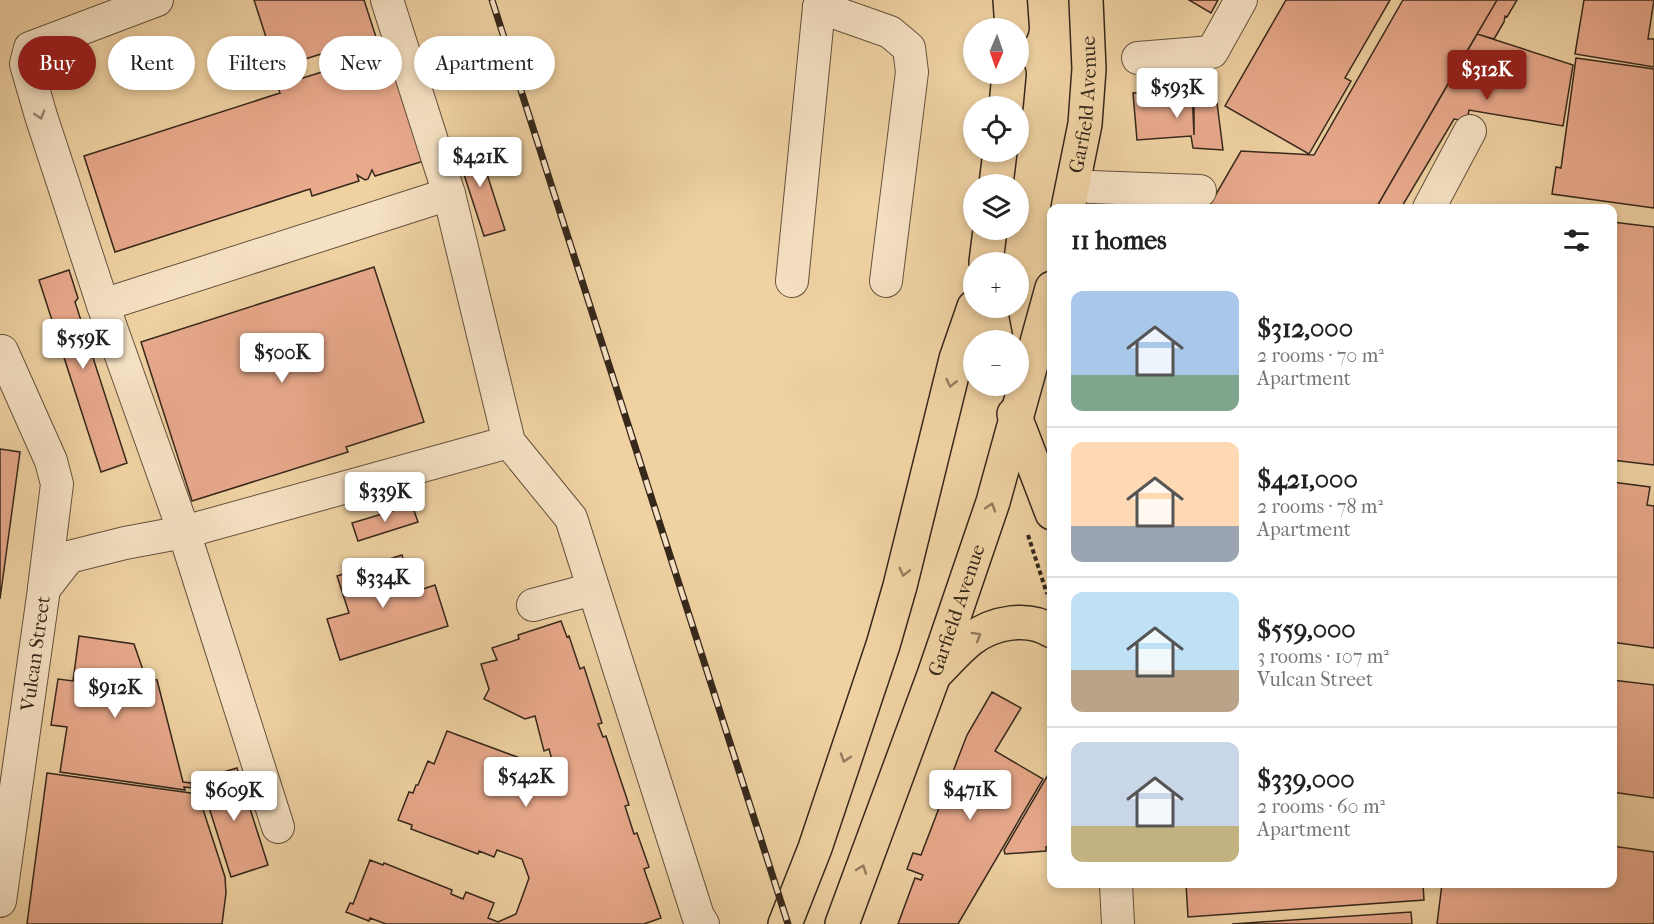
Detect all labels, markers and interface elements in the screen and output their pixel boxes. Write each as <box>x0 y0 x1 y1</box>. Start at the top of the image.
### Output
north arrow <box>963 18 1029 84</box>
map controls <box>963 18 1029 396</box>
street label: Garfield Avenue <box>1064 35 1101 175</box>
chip: Buy <box>18 36 96 90</box>
chip: Rent <box>108 36 195 90</box>
chip: Filters <box>207 36 307 90</box>
chip: New <box>319 36 402 90</box>
chip: Apartment <box>414 36 555 90</box>
pin: $312K <box>1445 50 1529 101</box>
text: $312K <box>1461 58 1513 81</box>
pin: $593K <box>1135 68 1219 119</box>
text: $593K <box>1151 76 1203 99</box>
button: locate <box>963 96 1029 162</box>
one-way arrow <box>33 109 45 119</box>
pin: $421K <box>438 137 522 188</box>
text: $421K <box>453 145 507 168</box>
button: layers <box>963 174 1029 240</box>
icon: filters <box>1560 224 1593 257</box>
text: 11 homes <box>1071 225 1167 256</box>
button: + <box>963 252 1029 318</box>
text: $312,000 <box>1257 313 1353 344</box>
icon: home <box>1119 315 1191 387</box>
pin: $559K <box>41 319 125 370</box>
text: $559K <box>56 327 110 350</box>
button: − <box>963 330 1029 396</box>
pin: $500K <box>240 333 324 384</box>
text: $500K <box>254 341 310 364</box>
text: 2 rooms · 70 m² <box>1257 344 1384 367</box>
text: Apartment <box>1257 367 1351 390</box>
one-way arrow <box>945 377 958 387</box>
text: $421,000 <box>1257 464 1358 495</box>
icon: home <box>1119 466 1191 538</box>
pin: $339K <box>343 472 427 523</box>
text: $339K <box>359 480 411 503</box>
text: 2 rooms · 78 m² <box>1257 495 1383 518</box>
one-way arrow <box>984 502 996 513</box>
text: Apartment <box>1257 518 1351 541</box>
street label: Garfield Avenue <box>923 541 989 679</box>
pin: $334K <box>341 558 425 609</box>
text: $334K <box>356 566 410 589</box>
one-way arrow <box>898 567 911 577</box>
street label: Vulcan Street <box>15 594 54 714</box>
text: $559,000 <box>1257 614 1356 645</box>
icon: home <box>1119 616 1191 688</box>
one-way arrow <box>971 632 981 644</box>
text: 3 rooms · 107 m² <box>1257 645 1389 668</box>
pin: $912K <box>73 668 157 719</box>
text: Vulcan Street <box>1257 668 1373 691</box>
text: $912K <box>88 676 142 699</box>
one-way arrow <box>840 752 852 763</box>
pin: $542K <box>484 757 568 808</box>
text: $339,000 <box>1257 764 1355 795</box>
text: $542K <box>498 765 554 788</box>
icon: home <box>1119 766 1191 838</box>
pin: $471K <box>928 770 1012 821</box>
pin: $609K <box>192 771 276 822</box>
text: $471K <box>943 778 997 801</box>
text: $609K <box>205 779 263 802</box>
text: 2 rooms · 60 m² <box>1257 795 1385 818</box>
text: Apartment <box>1257 818 1351 841</box>
one-way arrow <box>855 864 868 875</box>

